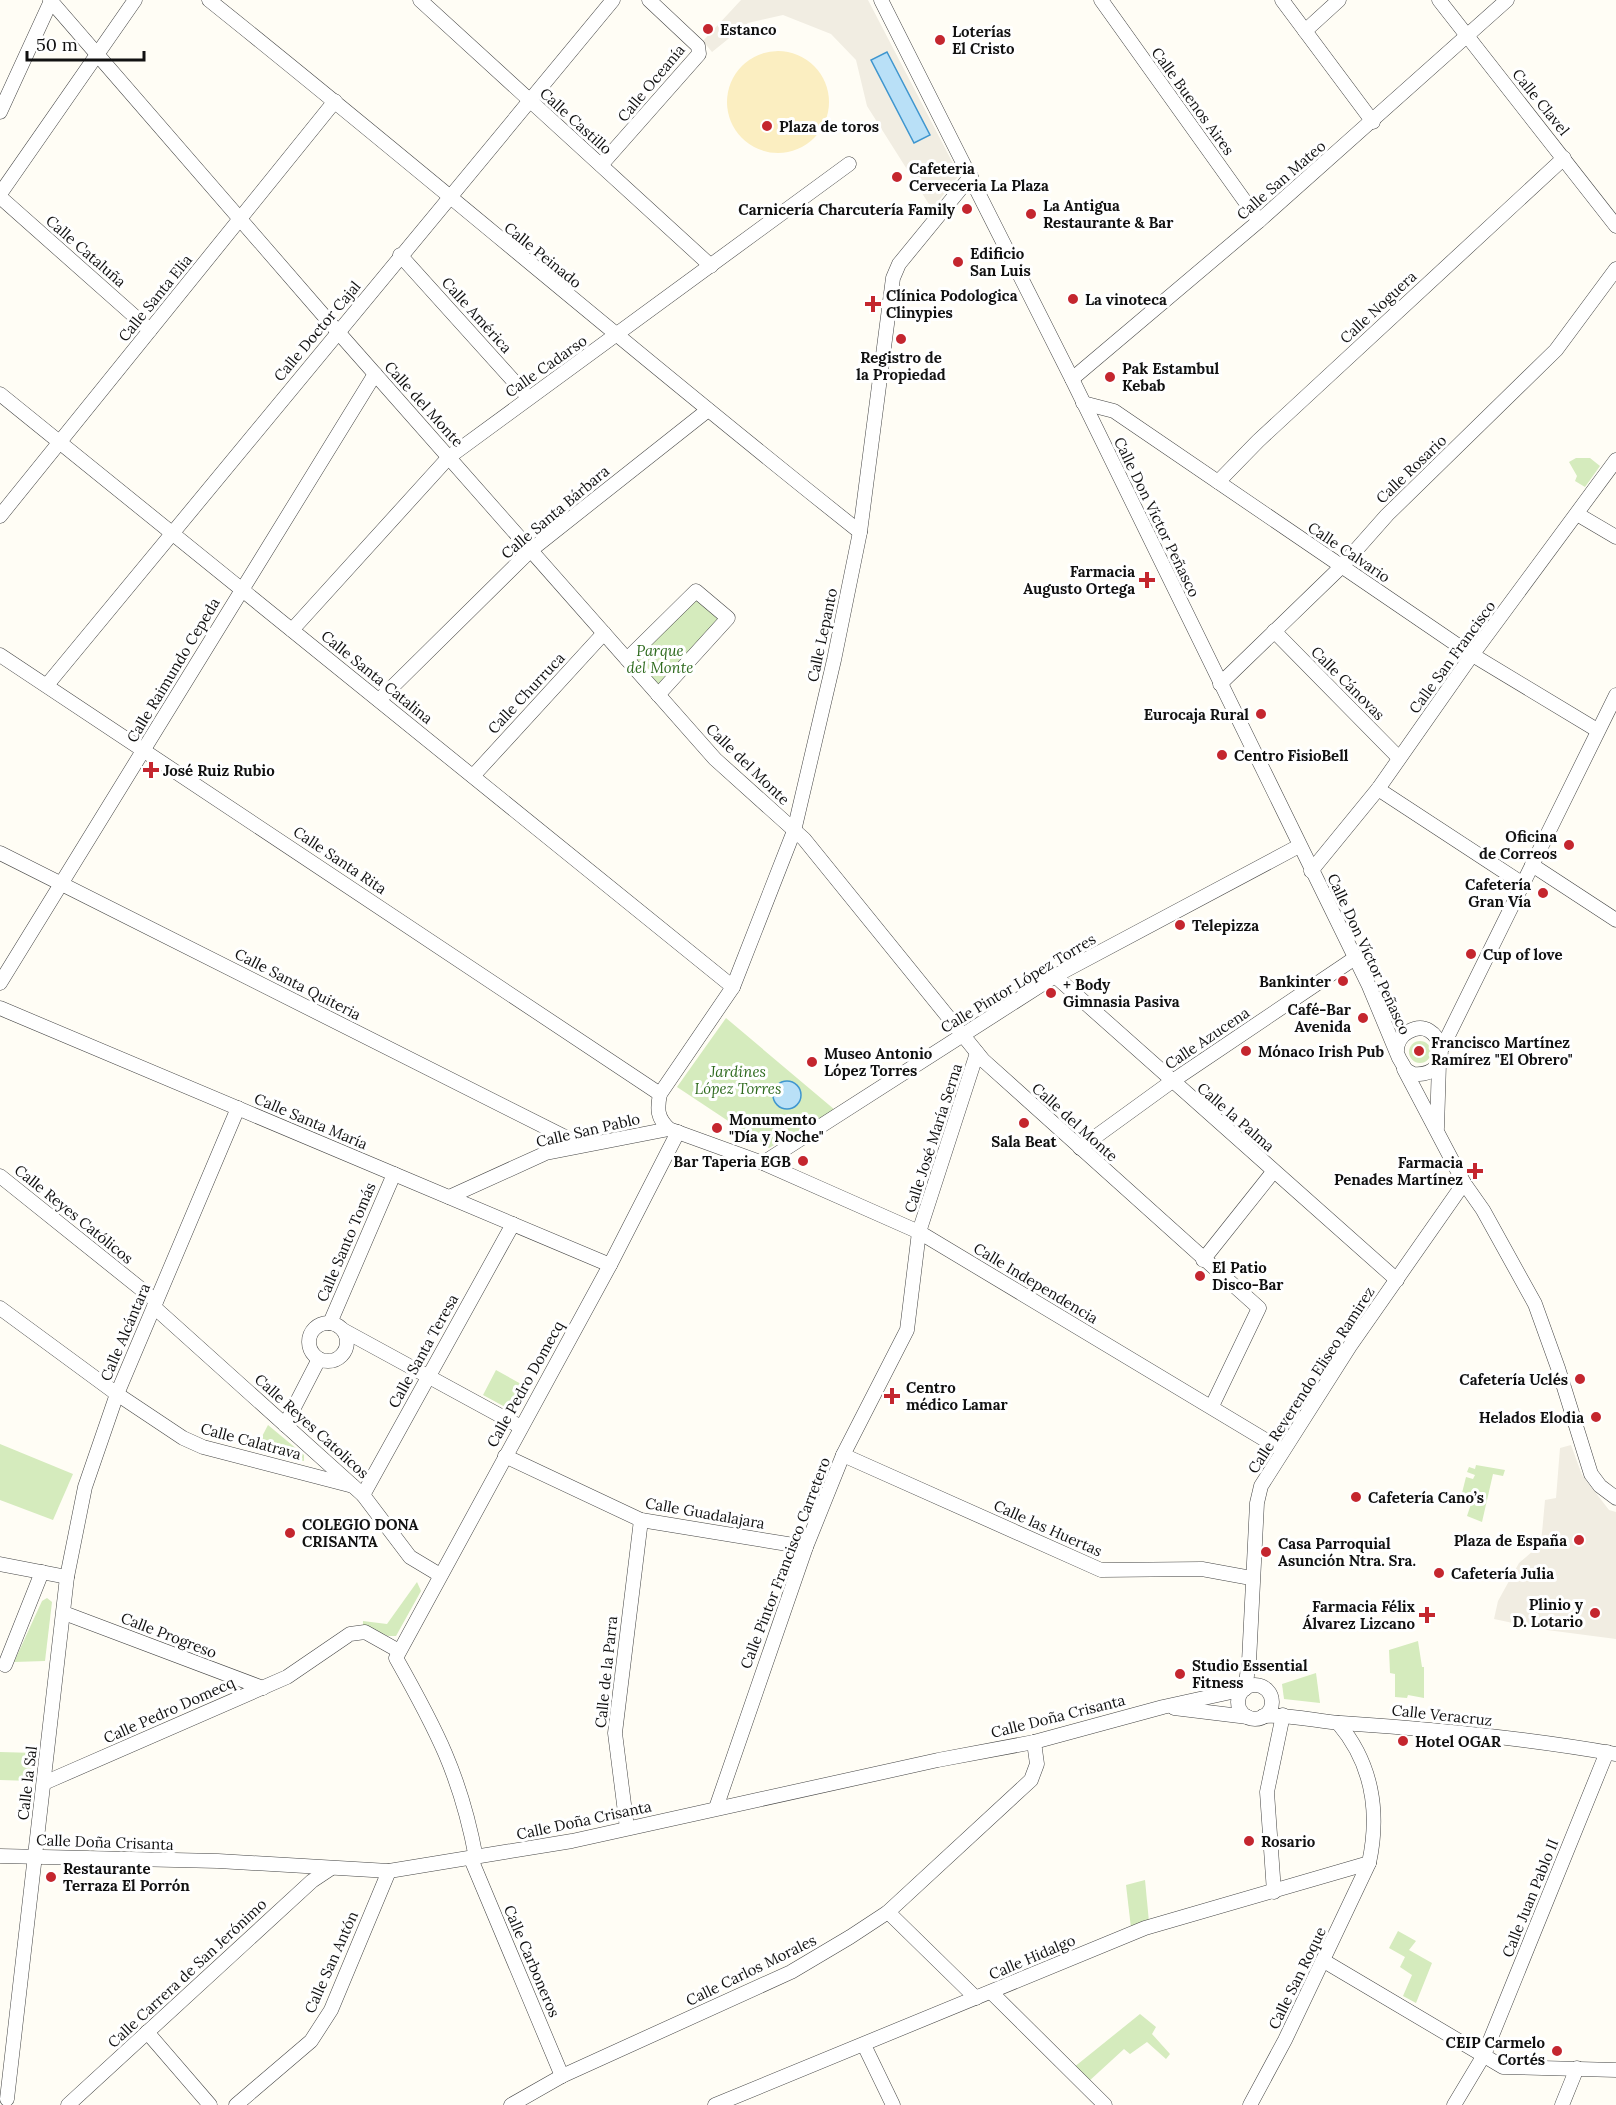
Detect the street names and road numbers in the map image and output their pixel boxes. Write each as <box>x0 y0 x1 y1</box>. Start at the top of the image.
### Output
street label: Calle Oceanía <box>613 40 689 126</box>
street label: Calle Buenos Aires <box>1148 43 1239 159</box>
street label: Calle Clavel <box>1508 65 1574 139</box>
street label: Calle Castillo <box>536 84 616 159</box>
street label: Calle San Mateo <box>1233 136 1330 224</box>
street label: Calle Cataluña <box>42 211 130 291</box>
street label: Calle Peinado <box>500 218 586 292</box>
street label: Calle Santa Elia <box>114 250 196 345</box>
street label: Calle Noguera <box>1336 266 1421 347</box>
street label: Calle América <box>438 273 516 357</box>
street label: Calle Doctor Cajal <box>269 277 365 385</box>
street label: Calle Cadarso <box>501 331 591 401</box>
street label: Calle del Monte <box>380 357 468 451</box>
street label: Calle Rosario <box>1372 431 1450 507</box>
street label: Calle Don Víctor Peñasco <box>1110 434 1204 600</box>
street label: Calle Santa Bárbara <box>497 461 613 563</box>
street label: Calle Calvario <box>1304 517 1394 587</box>
street label: Calle Lepanto <box>803 586 841 684</box>
street label: Calle Raimundo Cepeda <box>122 594 224 746</box>
street label: Calle San Francisco <box>1405 597 1499 717</box>
street label: Calle Santa Catalina <box>317 626 437 728</box>
street label: Calle Cánovas <box>1307 642 1389 724</box>
street label: Calle Churruca <box>483 648 569 738</box>
street label: Calle del Monte <box>702 719 794 809</box>
street label: Calle Santa Rita <box>290 822 391 898</box>
street label: Calle Don Víctor Peñasco <box>1323 870 1415 1038</box>
street label: Calle Pintor López Torres <box>937 929 1099 1037</box>
street label: Calle Santa Quiteria <box>232 944 364 1024</box>
street label: Calle Azucena <box>1161 1003 1253 1073</box>
street label: Calle José María Serna <box>900 1061 966 1215</box>
street label: Calle del Monte <box>1028 1078 1122 1166</box>
street label: Calle la Palma <box>1193 1078 1279 1156</box>
street label: Calle Santa María <box>252 1089 371 1154</box>
street label: Calle San Pablo <box>534 1109 642 1151</box>
street label: Calle Reyes Católicos <box>11 1160 137 1268</box>
street label: Calle Santo Tomás <box>312 1179 380 1305</box>
street label: Calle Independencia <box>970 1238 1102 1328</box>
street label: Calle Alcántara <box>96 1280 154 1384</box>
street label: Calle Reverendo Eliseo Ramirez <box>1243 1283 1379 1477</box>
street label: Calle Santa Teresa <box>384 1290 462 1411</box>
street label: Calle Pedro Domecq <box>482 1317 568 1450</box>
street label: Calle Reyes Catolicos <box>251 1370 373 1482</box>
street label: Calle Calatrava <box>199 1418 304 1464</box>
street label: Calle Pintor Francisco Carretero <box>736 1454 834 1671</box>
street label: Calle Guadalajara <box>644 1493 766 1533</box>
street label: Calle las Huertas <box>991 1496 1105 1560</box>
street label: Calle Progreso <box>118 1608 220 1662</box>
street label: Calle de la Parra <box>591 1615 621 1729</box>
street label: Calle Pedro Domecq <box>101 1672 238 1747</box>
street label: Calle Doña Crisanta <box>989 1690 1127 1742</box>
street label: Calle Veracruz <box>1391 1700 1493 1730</box>
street label: Calle la Sal <box>13 1745 41 1821</box>
street label: Calle Doña Crisanta <box>515 1796 654 1844</box>
street label: Calle Doña Crisanta <box>36 1830 174 1854</box>
street label: Calle Juan Pablo II <box>1498 1836 1562 1960</box>
street label: Calle Carrera de San Jerónimo <box>104 1894 271 2052</box>
street label: Calle Carboneros <box>500 1902 564 2020</box>
street label: Calle San Antón <box>300 1908 362 2016</box>
street label: Calle San Roque <box>1264 1924 1330 2032</box>
street label: Calle Carlos Morales <box>683 1930 819 2010</box>
street label: Calle Hidalgo <box>986 1930 1078 1984</box>

